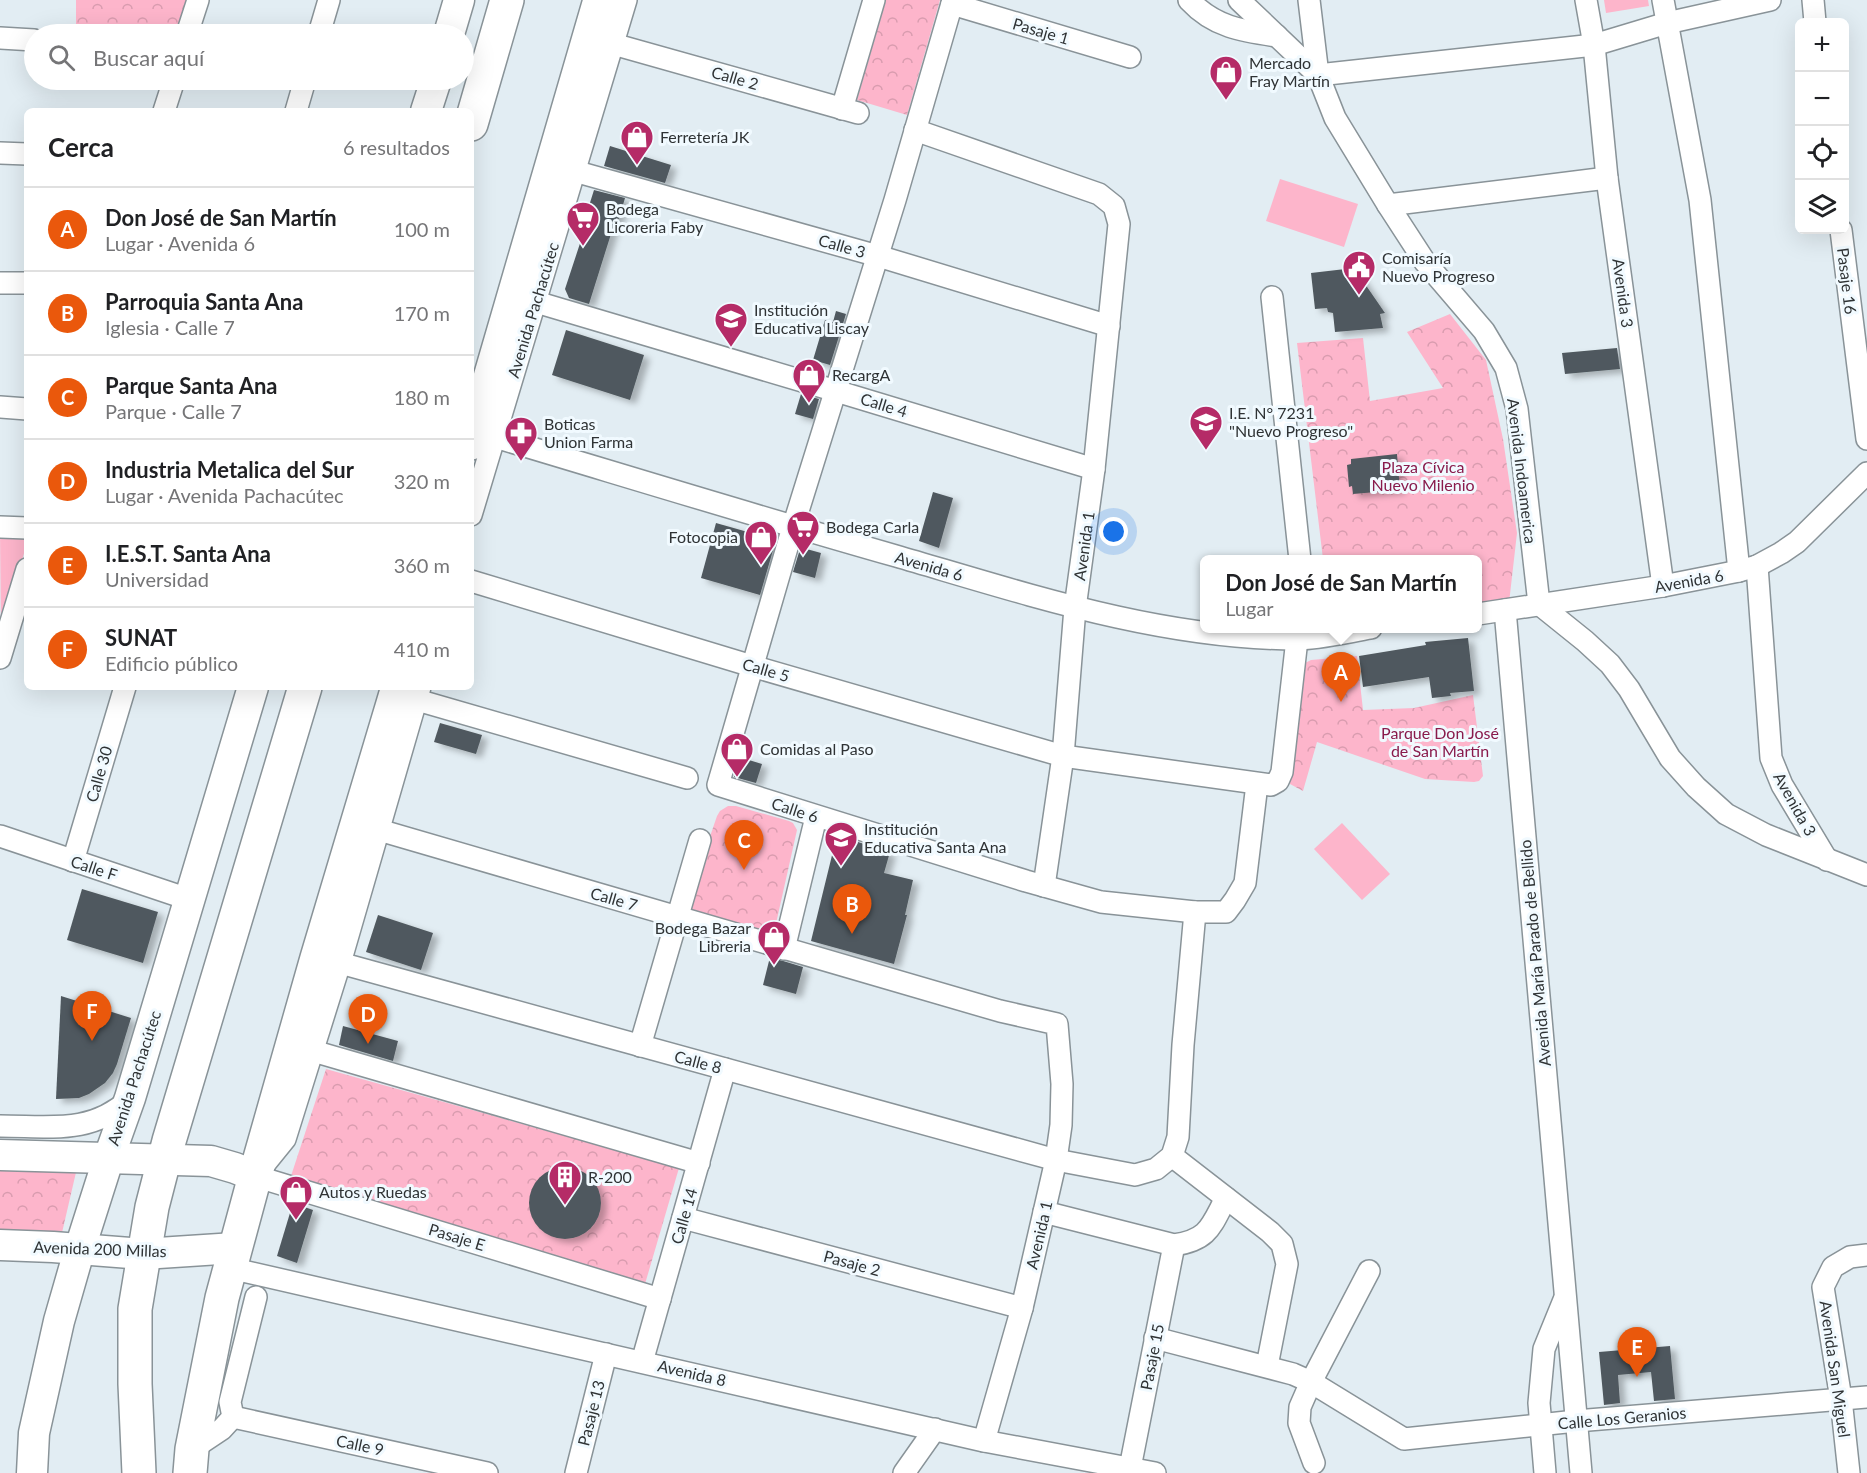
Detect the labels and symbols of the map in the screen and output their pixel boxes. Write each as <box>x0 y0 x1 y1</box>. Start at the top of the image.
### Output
street label: Pasaje 1 <box>1011 13 1072 48</box>
place label: Mercado Fray Martín <box>1249 53 1330 90</box>
shop icon: Mercado Fray Martín <box>1208 54 1244 101</box>
street label: Calle 2 <box>709 62 761 93</box>
shop icon: Ferretería JK <box>619 119 655 166</box>
place label: Ferretería JK <box>660 127 750 146</box>
place label: Bodega Licoreria Faby <box>606 199 704 236</box>
supermarket icon: Bodega Licoreria Faby <box>565 200 601 247</box>
street label: Calle 3 <box>816 230 868 261</box>
street label: Avenida Pachacútec <box>503 240 562 380</box>
street label: Pasaje 16 <box>1834 246 1861 315</box>
place label: Comisaría Nuevo Progreso <box>1382 248 1495 285</box>
public building icon: Comisaría Nuevo Progreso <box>1341 249 1377 296</box>
street label: Avenida 3 <box>1609 257 1638 329</box>
place label: Institución Educativa Liscay <box>754 300 870 337</box>
school or university icon: Institución Educativa Liscay <box>713 301 749 348</box>
shop icon: RecargA <box>791 357 827 404</box>
place label: RecargA <box>832 365 890 384</box>
street label: Calle 4 <box>858 388 910 421</box>
street label: Avenida Indoamerica <box>1504 397 1541 545</box>
place label: I.E. N° 7231 "Nuevo Progreso" <box>1229 403 1353 440</box>
school or university icon: I.E. N° 7231 "Nuevo Progreso" <box>1188 404 1224 451</box>
place label: Boticas Union Farma <box>544 414 633 451</box>
pharmacy icon: Boticas Union Farma <box>503 415 539 462</box>
park label: Plaza Cívica Nuevo Milenio <box>1371 457 1475 494</box>
supermarket icon: Bodega Carla <box>785 509 821 556</box>
street label: Avenida 1 <box>1069 510 1098 582</box>
place label: Bodega Carla <box>826 517 919 536</box>
your location <box>1099 517 1128 546</box>
shop icon: Fotocopia <box>743 519 779 566</box>
place label: Fotocopia <box>669 527 738 546</box>
street label: Avenida 6 <box>893 547 965 584</box>
street label: Avenida 6 <box>1653 565 1725 596</box>
pin: A <box>1322 652 1360 702</box>
street label: Calle 5 <box>740 654 792 685</box>
park label: Parque Don José de San Martín <box>1381 723 1499 760</box>
shop icon: Comidas al Paso <box>719 731 755 778</box>
place label: Comidas al Paso <box>760 739 874 758</box>
street label: Calle 30 <box>81 744 116 804</box>
street label: Avenida 3 <box>1770 769 1821 839</box>
street label: Calle 6 <box>769 793 821 826</box>
place label: Institución Educativa Santa Ana <box>864 819 1007 856</box>
pin: C <box>724 820 764 870</box>
school or university icon: Institución Educativa Santa Ana <box>823 820 859 867</box>
street label: Avenida María Parado de Bellido <box>1515 839 1554 1067</box>
street label: Calle F <box>68 851 120 884</box>
street label: Calle 7 <box>588 883 640 914</box>
pin: B <box>832 884 872 934</box>
place label: Bodega Bazar Libreria <box>655 918 751 955</box>
shop icon: Bodega Bazar Libreria <box>756 919 792 966</box>
pin: F <box>72 992 112 1041</box>
pin: D <box>348 994 388 1044</box>
street label: Avenida Pachacútec <box>103 1008 164 1148</box>
street label: Calle 8 <box>672 1046 724 1077</box>
building icon: R-200 <box>547 1159 583 1206</box>
place label: R-200 <box>588 1167 632 1186</box>
shop icon: Autos y Ruedas <box>278 1174 314 1221</box>
place label: Autos y Ruedas <box>319 1182 427 1201</box>
street label: Calle 14 <box>666 1186 701 1246</box>
street label: Avenida 1 <box>1021 1199 1056 1271</box>
street label: Pasaje E <box>427 1219 488 1254</box>
street label: Avenida 200 Millas <box>33 1237 167 1260</box>
street label: Pasaje 2 <box>822 1246 883 1279</box>
street label: Avenida San Miguel <box>1816 1299 1855 1439</box>
street label: Pasaje 15 <box>1136 1322 1167 1392</box>
pin: E <box>1618 1328 1656 1377</box>
street label: Avenida 8 <box>656 1355 728 1390</box>
street label: Pasaje 13 <box>573 1378 608 1448</box>
street label: Calle Los Geranios <box>1557 1402 1687 1433</box>
street label: Calle 9 <box>335 1430 386 1459</box>

